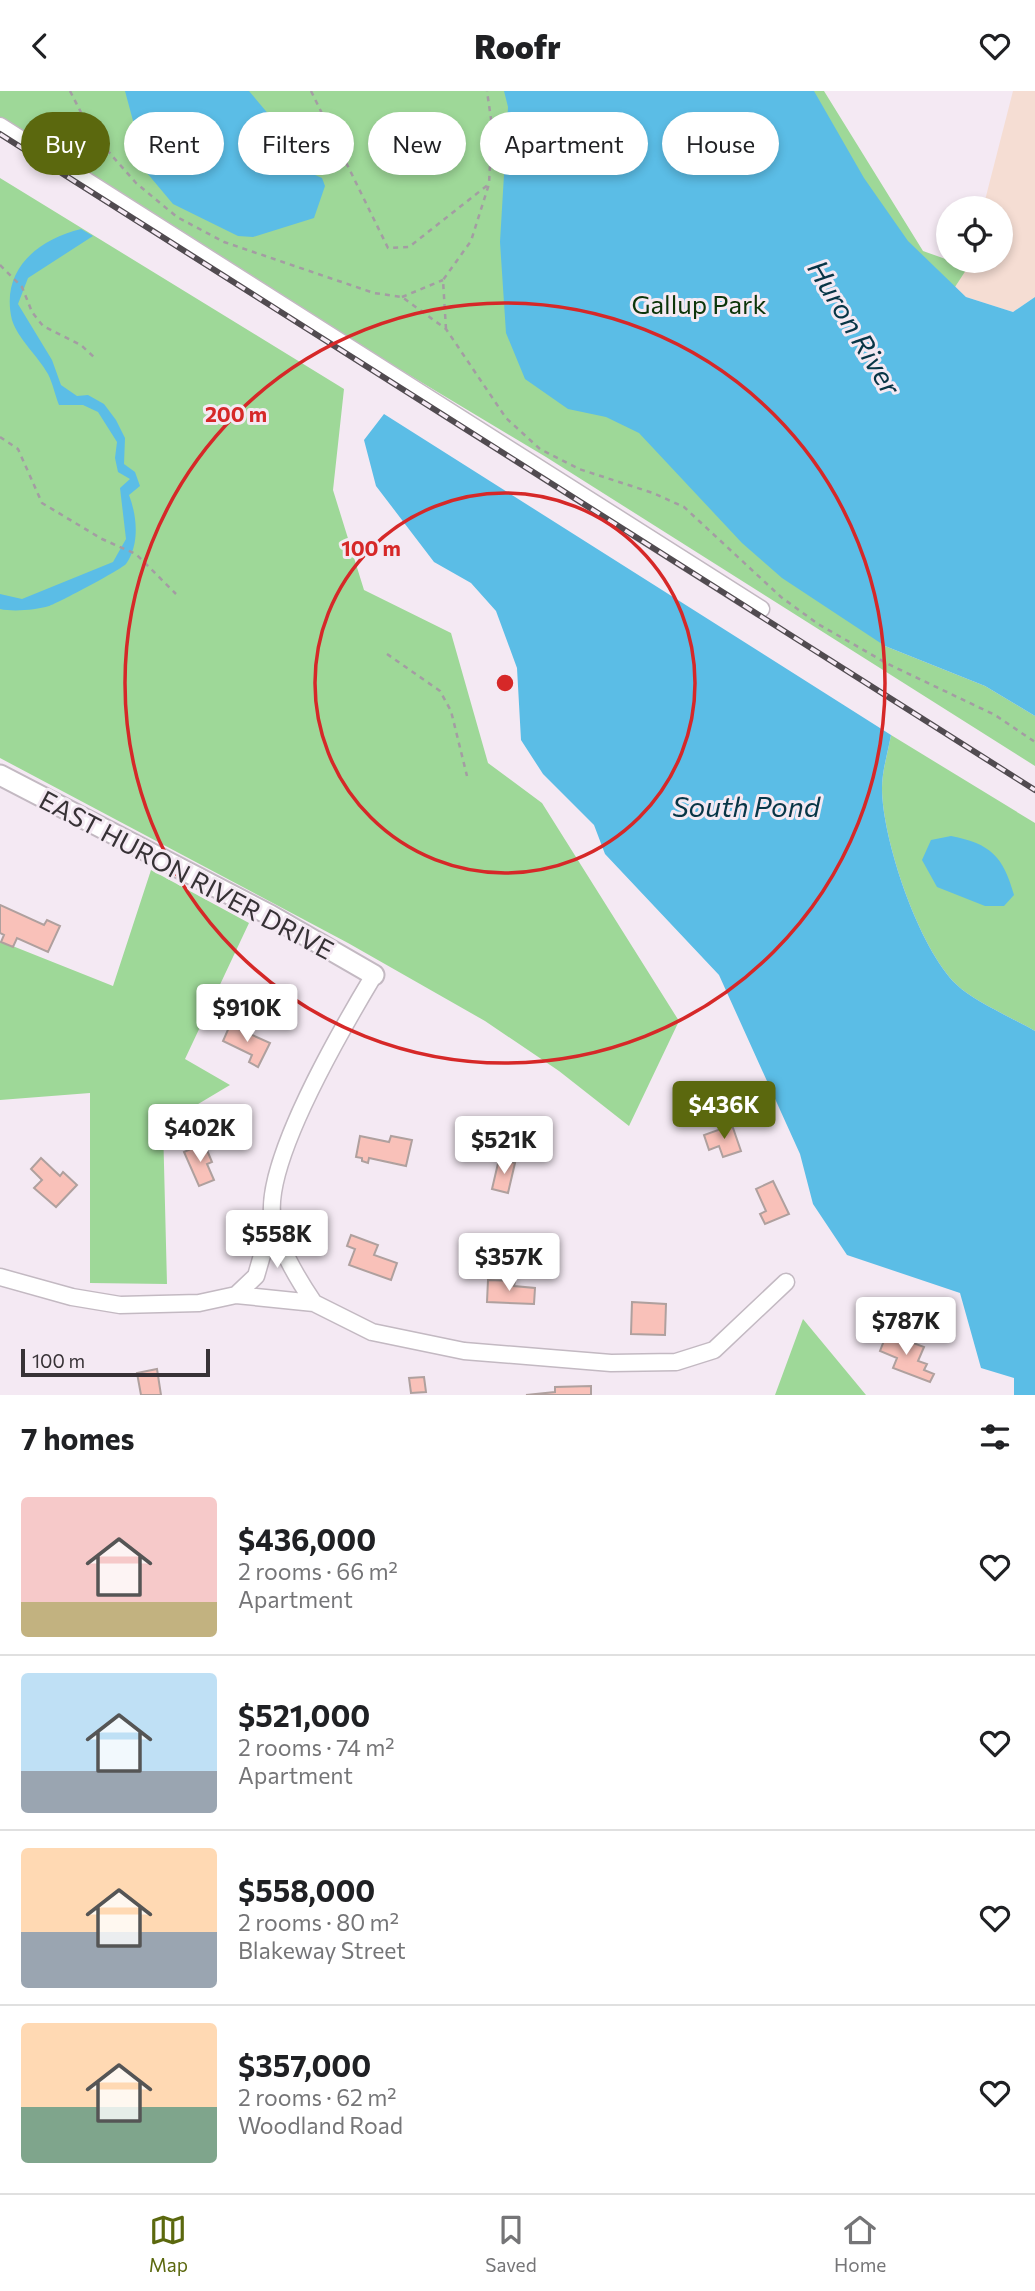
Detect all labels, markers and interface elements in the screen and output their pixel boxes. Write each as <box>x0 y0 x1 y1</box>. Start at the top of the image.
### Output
text: Roofr <box>474 26 561 66</box>
icon: back <box>21 27 59 65</box>
icon: heart <box>976 27 1014 65</box>
chip: Buy <box>21 112 110 175</box>
chip: Rent <box>124 112 224 175</box>
chip: Filters <box>238 112 354 175</box>
chip: New <box>368 112 466 175</box>
chip: Apartment <box>480 112 648 175</box>
chip: House <box>662 112 779 175</box>
map controls <box>936 196 1013 273</box>
button: locate <box>936 196 1013 273</box>
water label: Huron River <box>801 253 909 401</box>
park label: Gallup Park <box>631 288 767 319</box>
text: 200 m <box>205 401 267 426</box>
text: 100 m <box>341 535 401 560</box>
centre of rings <box>493 671 517 695</box>
street label: EAST HURON RIVER DRIVE <box>35 783 339 965</box>
water label: South Pond <box>672 789 822 823</box>
pin: $910K <box>198 985 296 1044</box>
text: $910K <box>212 993 282 1021</box>
pin: $436K <box>675 1081 773 1141</box>
text: $436K <box>689 1090 759 1118</box>
pin: $402K <box>151 1105 249 1164</box>
text: $402K <box>164 1113 236 1141</box>
pin: $521K <box>455 1117 553 1176</box>
text: $521K <box>471 1125 537 1153</box>
pin: $558K <box>228 1211 326 1270</box>
text: $558K <box>242 1219 312 1247</box>
pin: $357K <box>460 1233 558 1293</box>
text: $357K <box>475 1242 543 1270</box>
pin: $787K <box>857 1297 955 1357</box>
text: $787K <box>872 1306 940 1334</box>
scale bar <box>21 1346 210 1378</box>
text: 100 m <box>32 1349 85 1372</box>
icon: filters <box>976 1418 1014 1456</box>
text: 7 homes <box>21 1419 134 1456</box>
text: $436,000 <box>238 1520 376 1557</box>
icon: home <box>77 1525 161 1609</box>
icon: heart <box>976 1548 1014 1586</box>
text: 2 rooms · 66 m² <box>238 1557 398 1585</box>
text: Apartment <box>238 1585 353 1613</box>
text: $521,000 <box>238 1696 370 1733</box>
icon: home <box>77 1701 161 1785</box>
icon: heart <box>976 1724 1014 1762</box>
text: 2 rooms · 74 m² <box>238 1733 394 1761</box>
text: Apartment <box>238 1761 353 1789</box>
text: $558,000 <box>238 1871 375 1908</box>
icon: home <box>77 1876 161 1960</box>
icon: heart <box>976 1899 1014 1937</box>
text: 2 rooms · 80 m² <box>238 1908 399 1936</box>
text: Blakeway Street <box>238 1936 406 1964</box>
text: $357,000 <box>238 2046 371 2083</box>
icon: home <box>77 2051 161 2135</box>
icon: heart <box>976 2074 1014 2112</box>
text: 2 rooms · 62 m² <box>238 2083 397 2111</box>
text: Woodland Road <box>238 2111 403 2139</box>
tab: Map <box>149 2211 188 2276</box>
tab: Saved <box>485 2211 537 2276</box>
tab: Home <box>834 2211 886 2276</box>

